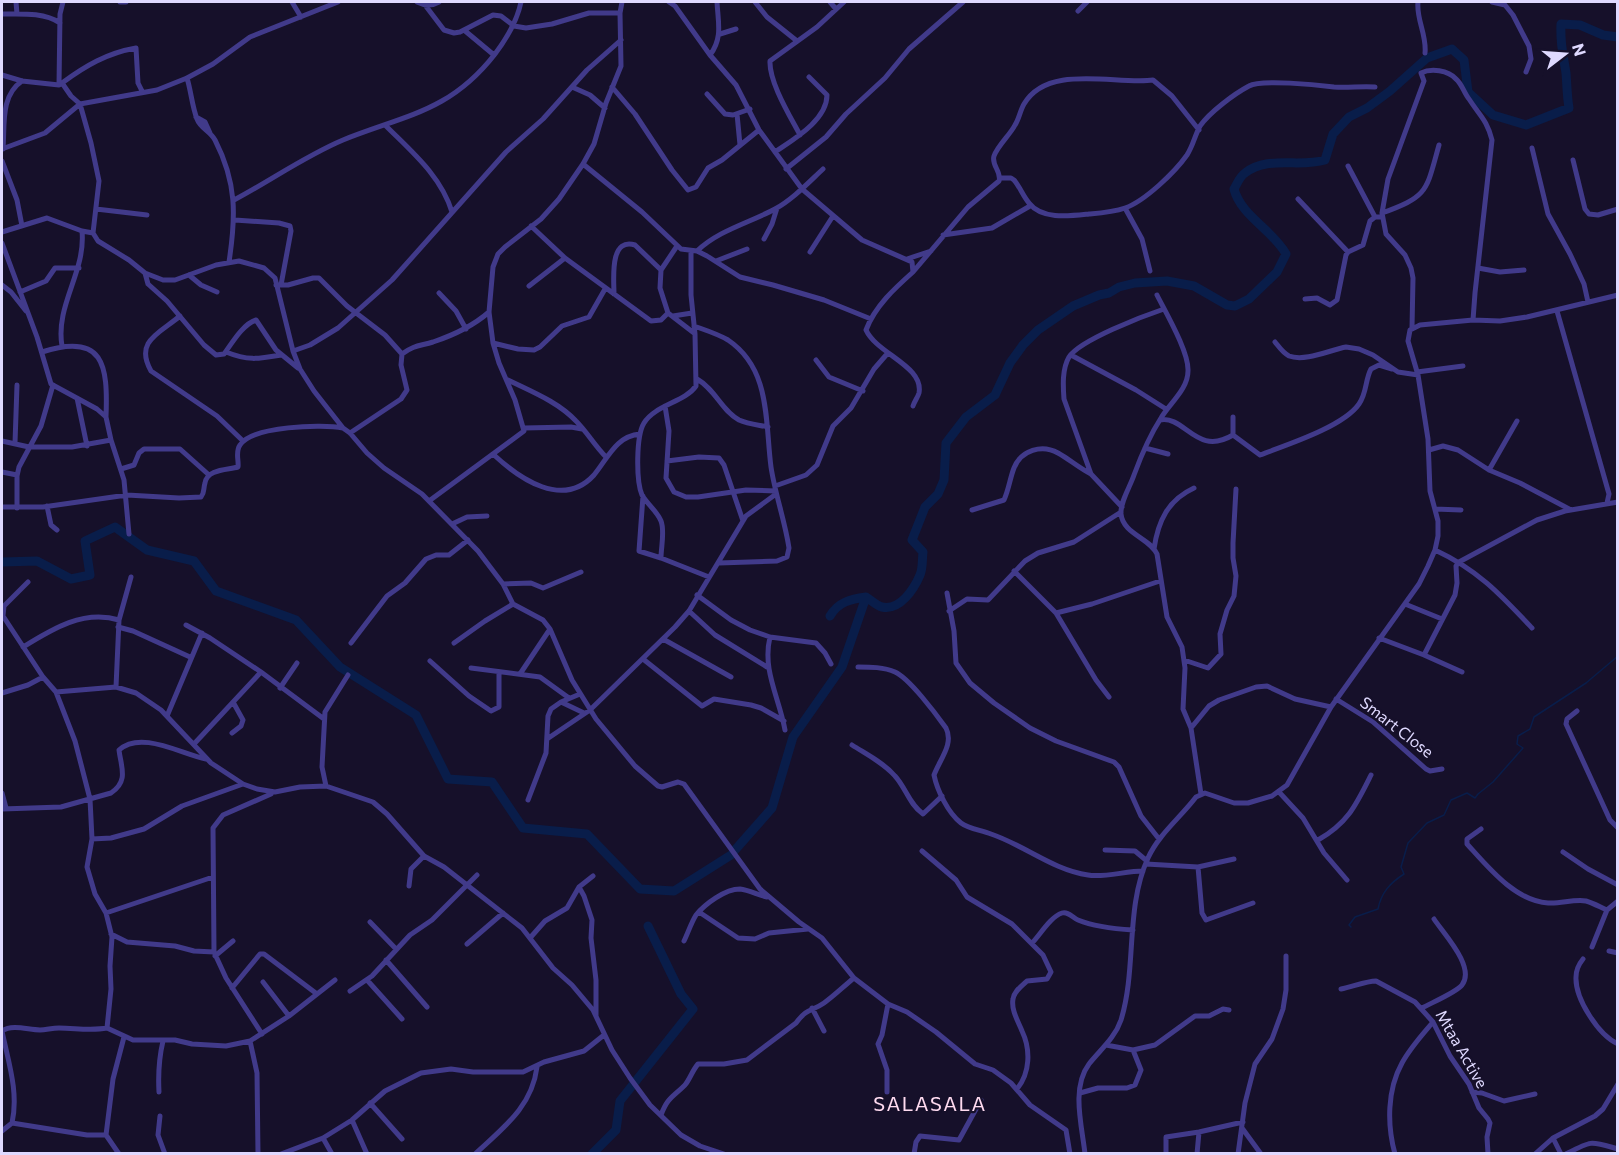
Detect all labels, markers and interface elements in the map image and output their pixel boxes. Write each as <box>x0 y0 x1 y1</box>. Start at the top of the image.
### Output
north arrow <box>1535 24 1595 84</box>
text: N <box>1569 41 1591 58</box>
street label: Smart Close <box>1357 692 1438 761</box>
street label: Mtaa Active <box>1432 1006 1492 1091</box>
district label: SALASALA <box>873 1091 987 1115</box>

